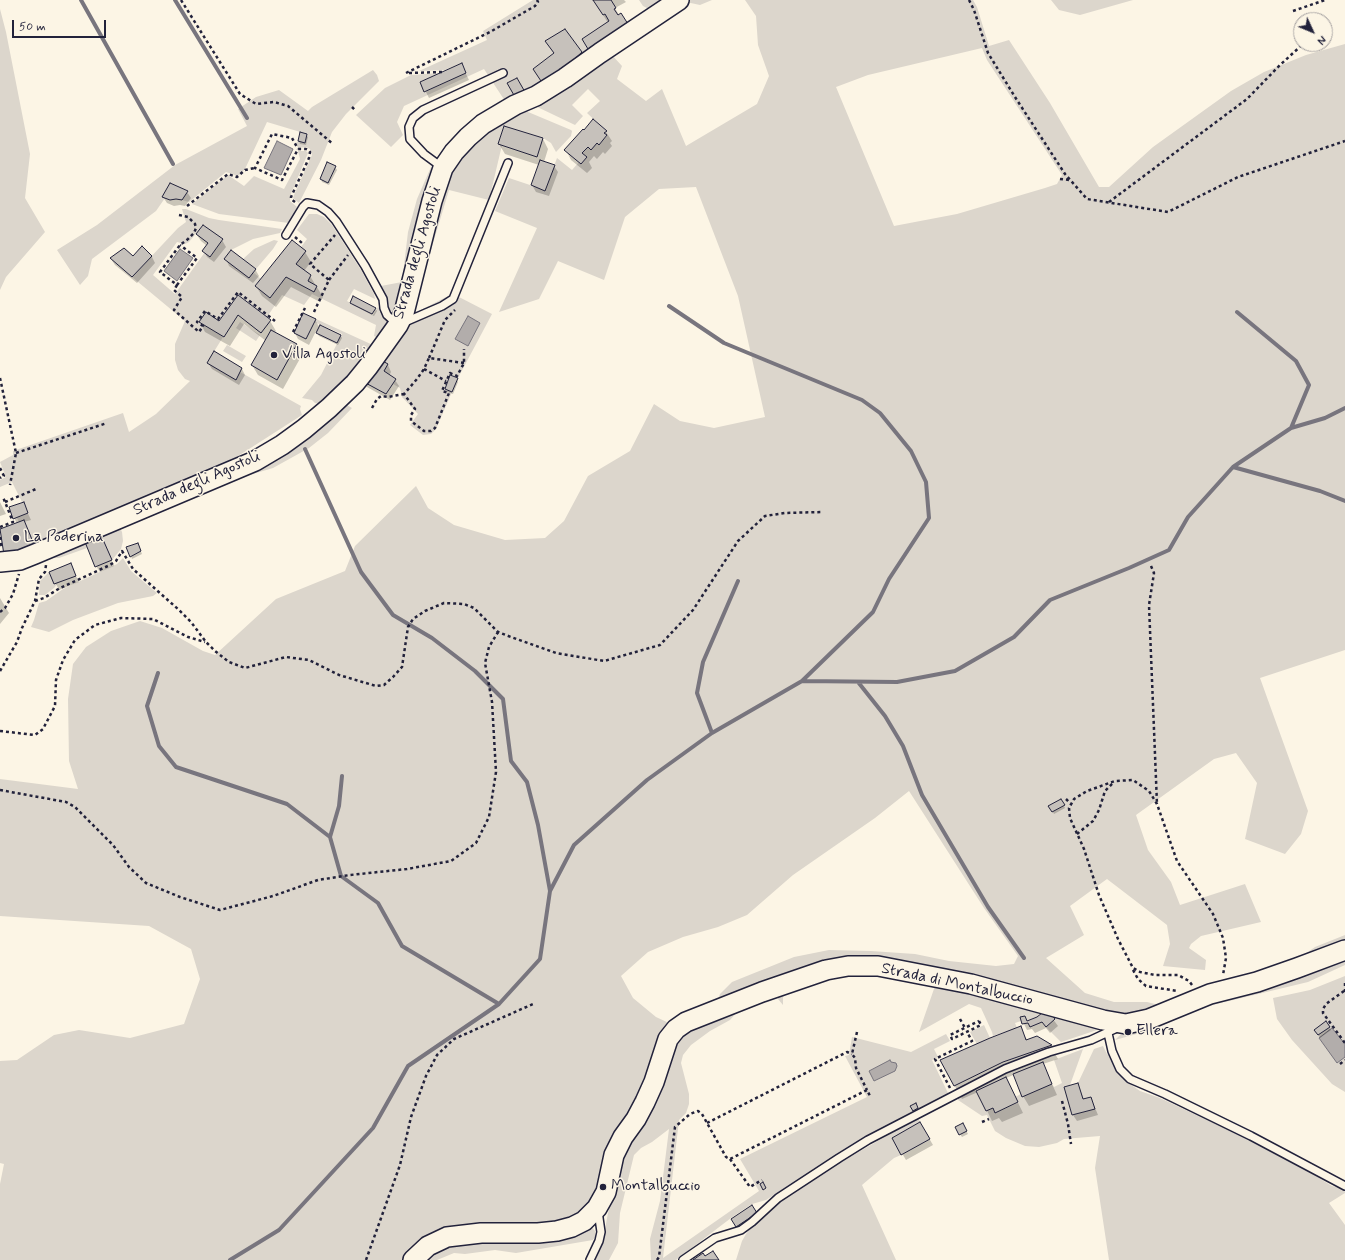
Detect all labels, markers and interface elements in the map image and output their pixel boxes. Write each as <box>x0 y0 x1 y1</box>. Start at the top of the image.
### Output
scale bar <box>14 12 108 38</box>
north arrow <box>1293 12 1333 52</box>
text: 50 m <box>19 19 46 35</box>
text: N <box>1313 32 1328 47</box>
street label: Strada degli Agostoli <box>390 184 446 322</box>
place label: Villa Agostoli <box>282 345 366 365</box>
marker: Villa Agostoli <box>269 350 279 360</box>
street label: Strada degli Agostoli <box>130 447 264 521</box>
place label: La Poderina <box>24 528 104 548</box>
marker: La Poderina <box>11 533 21 543</box>
street label: Strada di Montalbuccio <box>879 960 1035 1010</box>
place label: Ellera <box>1136 1022 1178 1042</box>
marker: Ellera <box>1123 1027 1133 1037</box>
place label: Montalbuccio <box>611 1177 700 1197</box>
marker: Montalbuccio <box>598 1182 608 1192</box>

